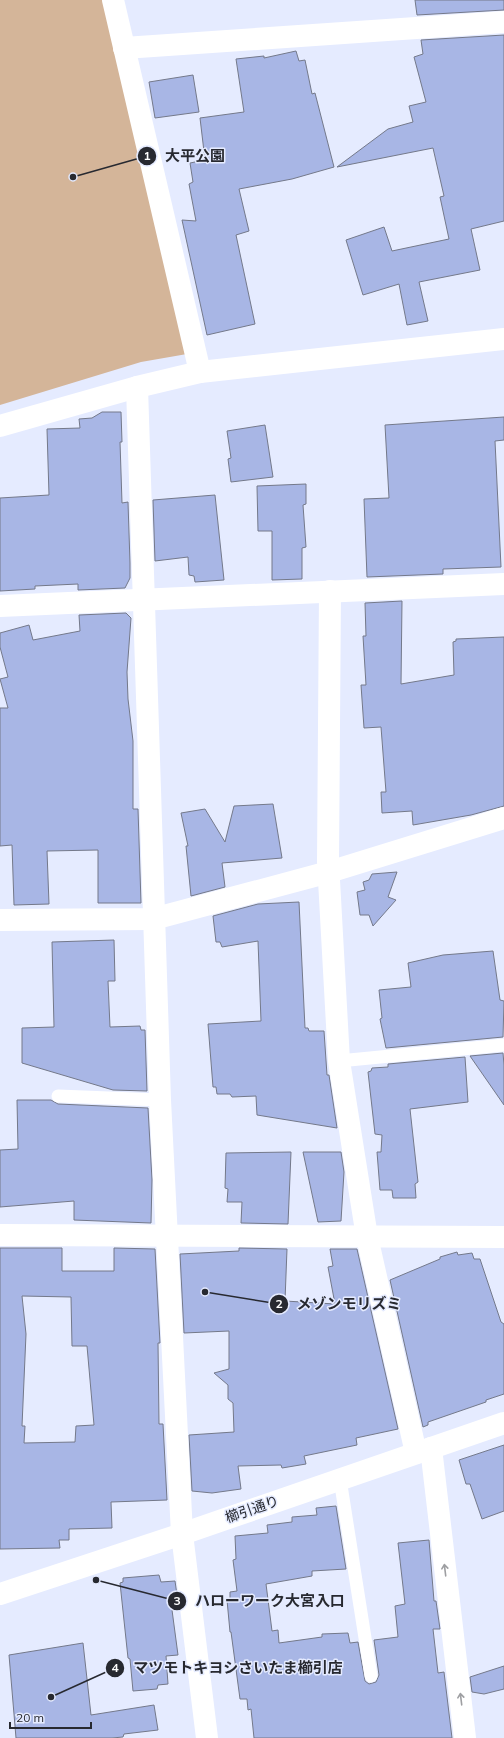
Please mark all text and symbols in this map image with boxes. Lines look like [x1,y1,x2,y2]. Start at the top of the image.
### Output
callout: 大平公園 [137,142,233,169]
text: 大平公園 [165,146,225,165]
text: 1 [143,148,151,163]
callout: メゾンモリズミ [269,1290,410,1317]
text: メゾンモリズミ [296,1294,402,1313]
text: 2 [275,1296,283,1311]
street label: 櫛引通り [223,1491,281,1527]
one-way arrow [441,1564,449,1577]
callout: ハローワーク大宮入口 [167,1587,353,1614]
text: ハローワーク大宮入口 [195,1591,345,1610]
text: 3 [173,1593,181,1608]
callout: マツモトキヨシさいたま櫛引店 [105,1655,351,1682]
text: マツモトキヨシさいたま櫛引店 [133,1658,343,1677]
text: 4 [111,1660,119,1675]
one-way arrow [457,1693,465,1706]
scale bar [10,1704,91,1730]
text: 20 m [16,1710,44,1725]

